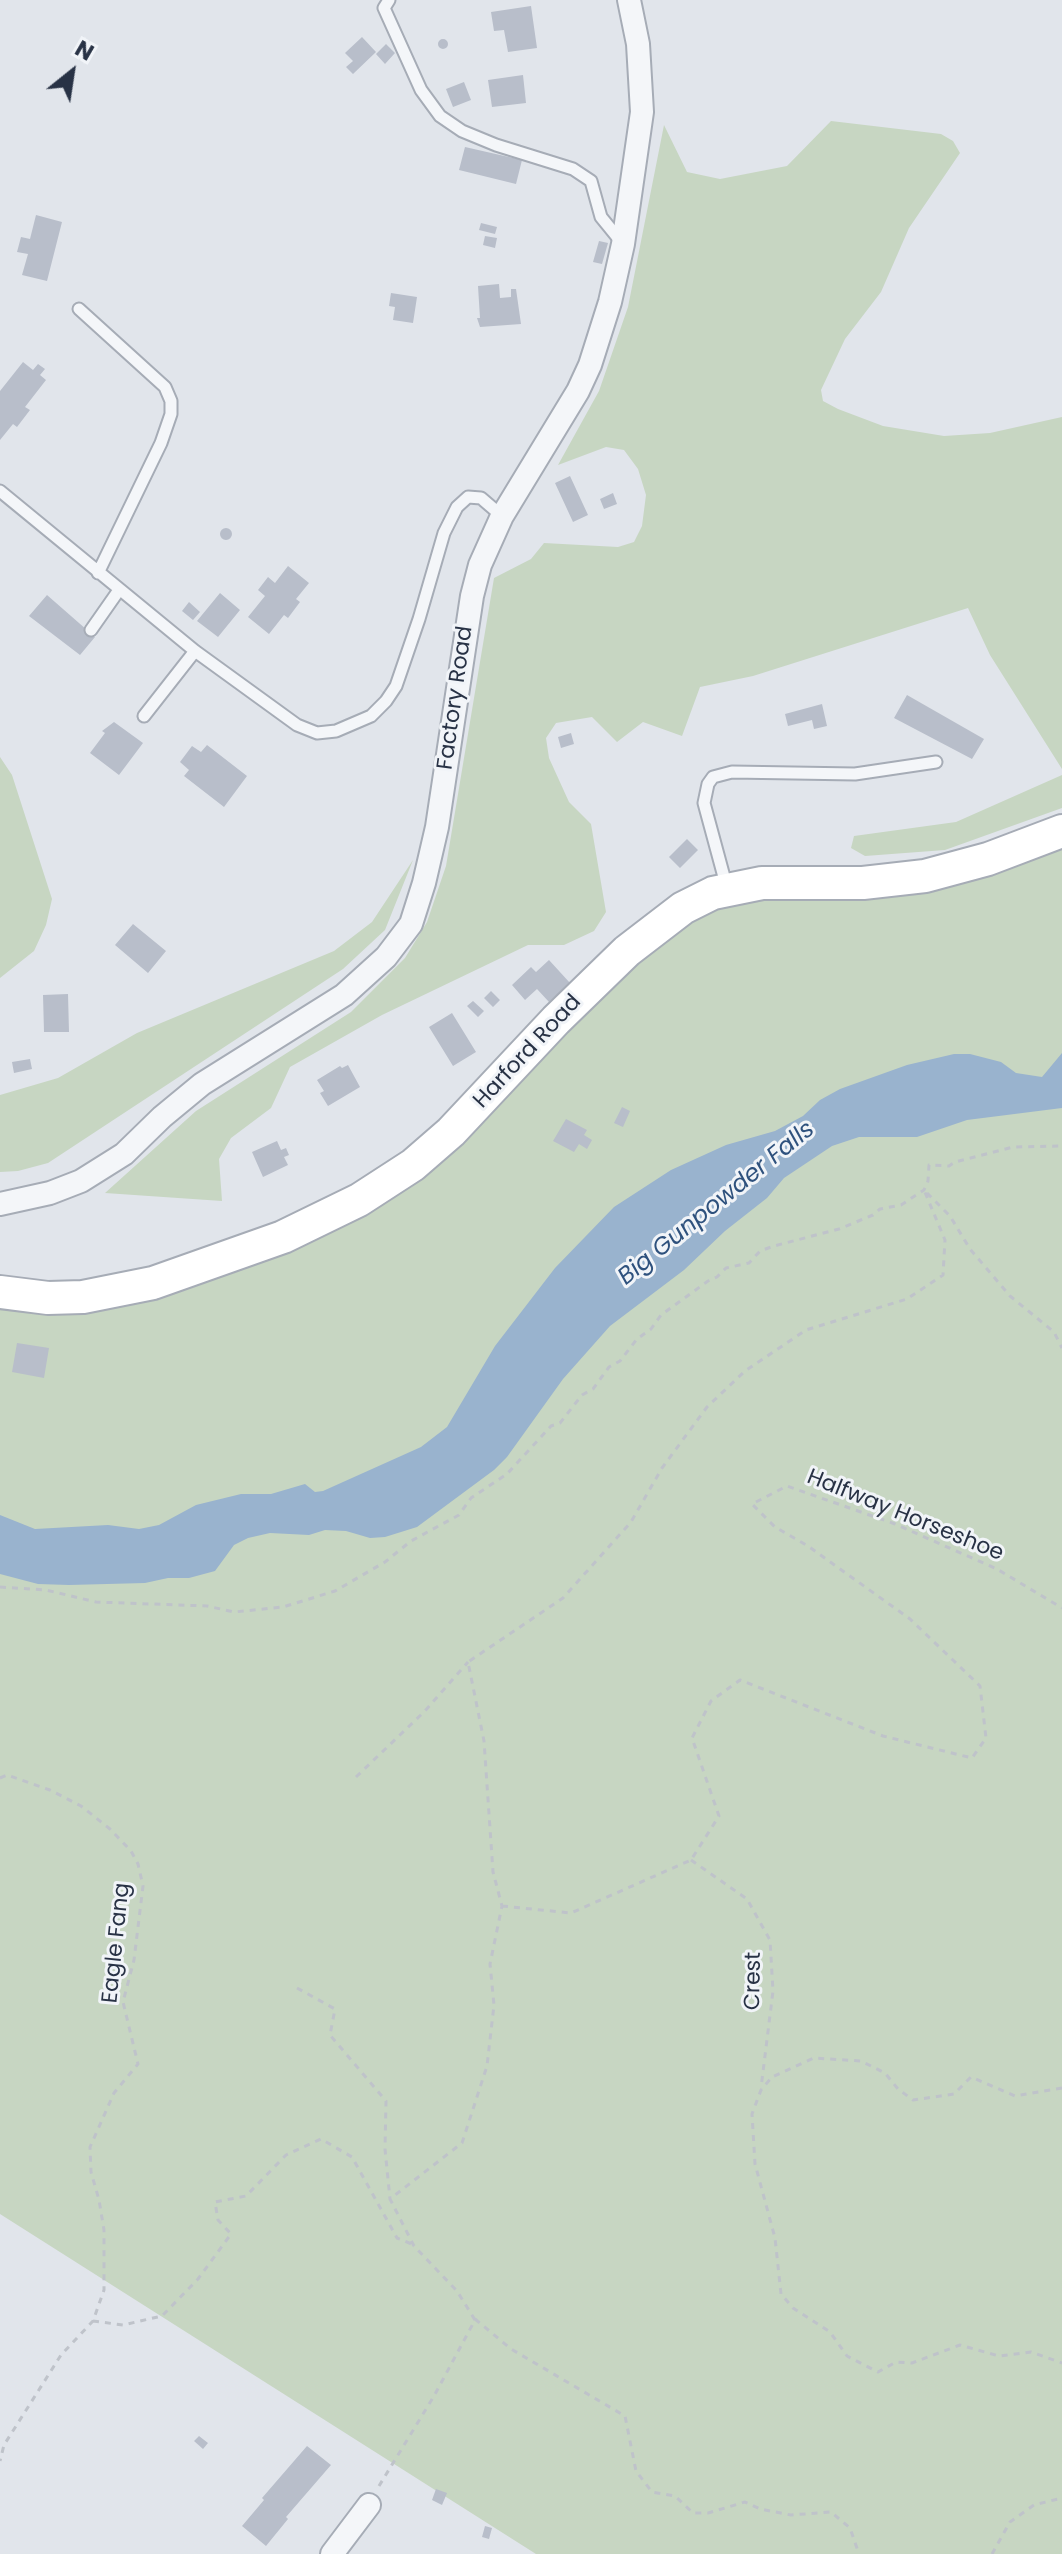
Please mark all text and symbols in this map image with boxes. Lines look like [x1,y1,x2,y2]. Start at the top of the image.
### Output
north arrow [32,32,112,112]
text: N [69,33,99,68]
street label: Factory Road [433,624,479,772]
street label: Harford Road [469,990,587,1114]
water label: Big Gunpowder Falls [613,1116,821,1292]
street label: Halfway Horseshoe [803,1464,1007,1568]
street label: Eagle Fang [98,1882,136,2004]
street label: Crest [740,1952,768,2010]

